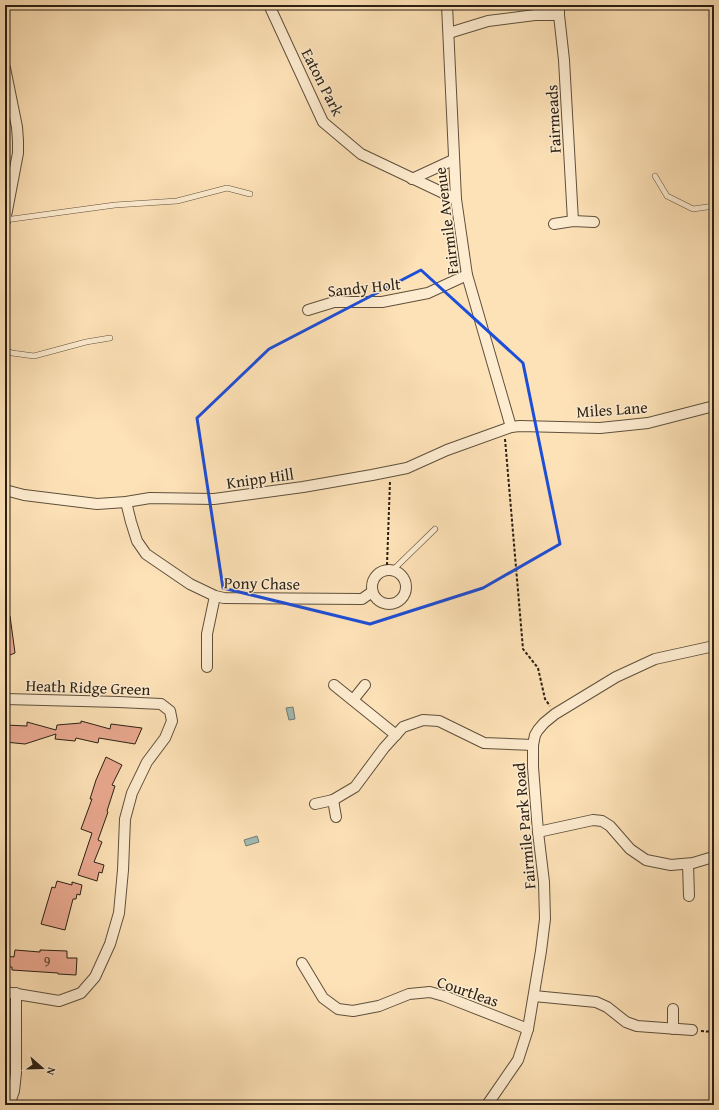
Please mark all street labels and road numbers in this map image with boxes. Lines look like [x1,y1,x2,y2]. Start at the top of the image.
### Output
street label: Eaton Park [296,44,351,121]
street label: Fairmeads [539,84,567,154]
street label: Fairmile Avenue [428,166,464,276]
street label: Sandy Holt [326,271,402,303]
street label: Miles Lane [576,395,648,423]
street label: Knipp Hill [225,461,296,495]
street label: Pony Chase [224,570,300,596]
street label: Heath Ridge Green [25,673,151,701]
street label: Fairmile Park Road [506,761,541,890]
street label: Courtleas [434,969,502,1013]

